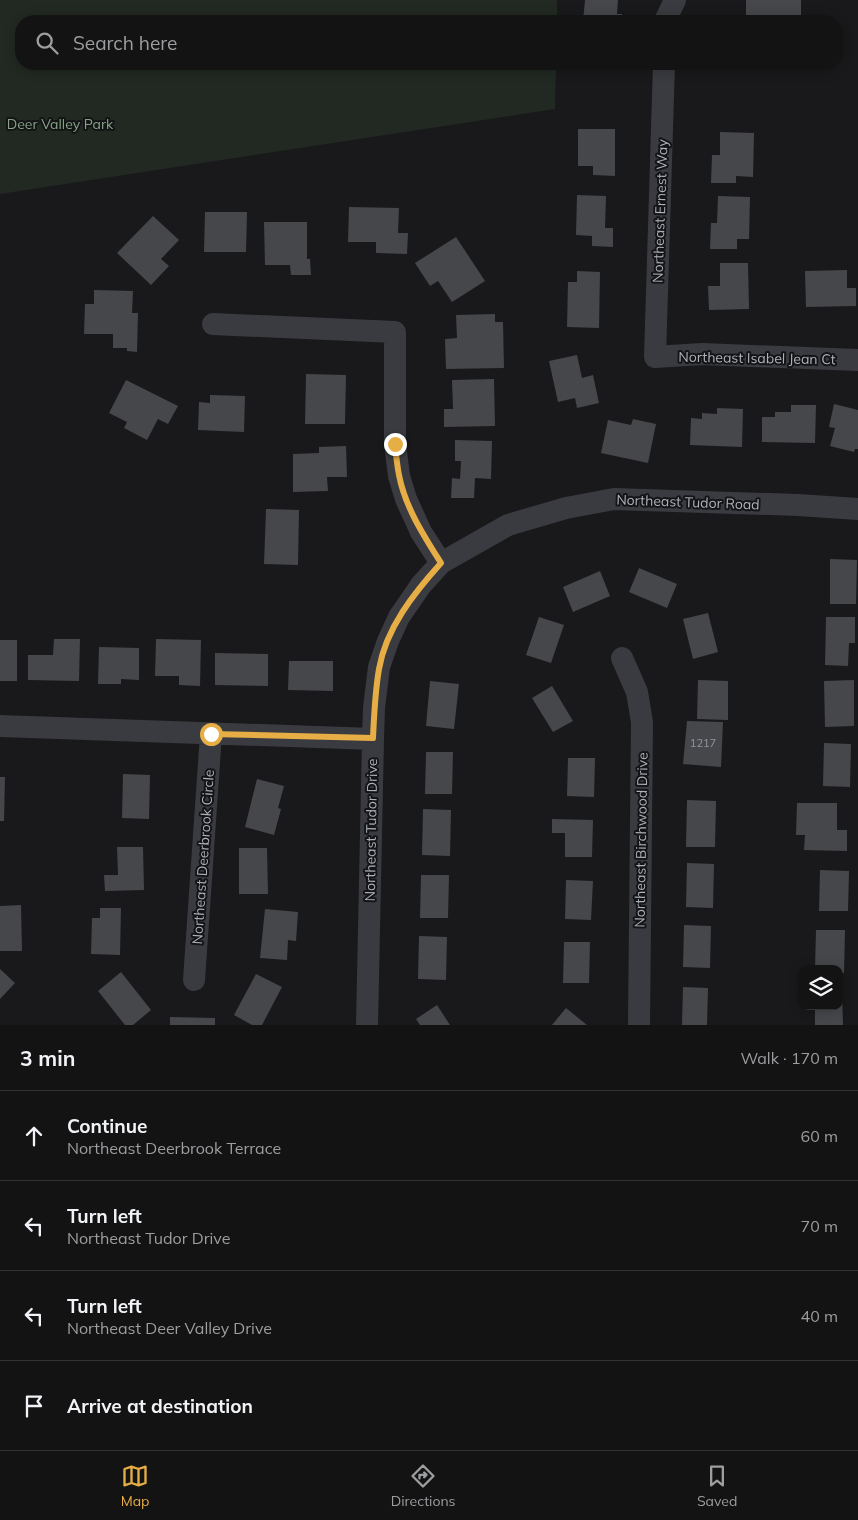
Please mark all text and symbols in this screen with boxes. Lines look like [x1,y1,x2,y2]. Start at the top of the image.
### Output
search box [15,15,843,70]
icon: search [33,29,61,57]
text: Search here [73,31,177,55]
park label: Deer Valley Park [7,115,114,133]
street label: Northeast Ernest Way [649,138,672,283]
street label: Northeast Isabel Jean Ct [678,348,836,368]
route end [384,433,407,456]
street label: Northeast Tudor Road [616,491,760,513]
route start [200,723,223,746]
house number: 1217 [690,736,716,750]
street label: Northeast Birchwood Drive [630,752,652,928]
street label: Northeast Tudor Drive [361,758,381,902]
street label: Northeast Deerbrook Circle [188,769,218,945]
map controls [798,965,843,1010]
button: layers [798,965,843,1010]
text: 3 min [20,1045,75,1071]
text: Walk · 170 m [740,1048,838,1068]
text: Continue [67,1114,147,1138]
icon: ahead [20,1122,48,1150]
text: 60 m [801,1126,838,1146]
text: Northeast Deerbrook Terrace [67,1138,281,1158]
text: Turn left [67,1204,142,1228]
icon: left [20,1212,48,1240]
text: 70 m [801,1216,838,1236]
text: Northeast Tudor Drive [67,1228,230,1248]
text: Turn left [67,1294,142,1318]
icon: left [20,1302,48,1330]
text: 40 m [801,1306,838,1326]
text: Northeast Deer Valley Drive [67,1318,272,1338]
icon: arrive [20,1392,48,1420]
text: Arrive at destination [67,1394,253,1418]
tab: Map [121,1462,149,1510]
tab: Directions [391,1462,456,1510]
tab: Saved [697,1462,737,1510]

